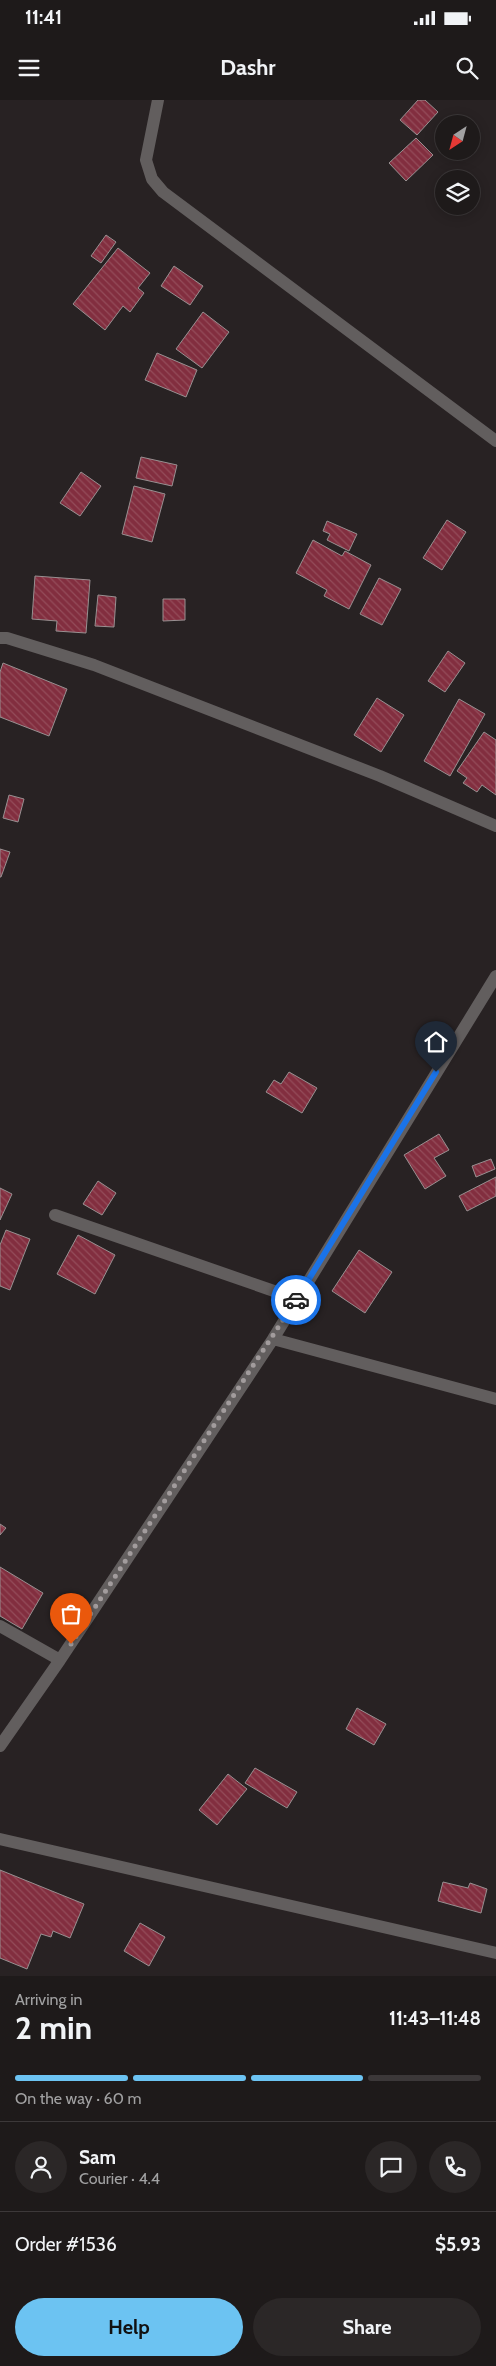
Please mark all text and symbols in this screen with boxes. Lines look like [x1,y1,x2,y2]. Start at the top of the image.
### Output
text: 11:41 [25,6,62,29]
icon: menu [15,54,43,82]
text: Dashr [220,54,276,81]
icon: search [453,54,481,82]
north arrow [435,115,480,160]
map controls [435,115,480,215]
button: layers [435,170,480,215]
pin [415,1021,457,1072]
icon: home [422,1028,450,1056]
courier [271,1275,321,1325]
icon: car [282,1286,310,1314]
pin [50,1593,92,1644]
icon: bag [57,1600,85,1628]
text: Arriving in [15,1990,82,2009]
text: 11:43–11:48 [389,2007,481,2030]
text: 2 min [15,2008,92,2047]
text: On the way · 60 m [15,2089,141,2108]
button: person [15,2141,67,2193]
button: chat [365,2141,417,2193]
button: phone [429,2141,481,2193]
text: Sam [79,2146,116,2169]
text: Courier · 4.4 [79,2169,160,2188]
text: Order #1536 [15,2233,117,2256]
text: $5.93 [435,2233,481,2256]
button: Help [15,2298,243,2356]
button: Share [253,2298,481,2356]

